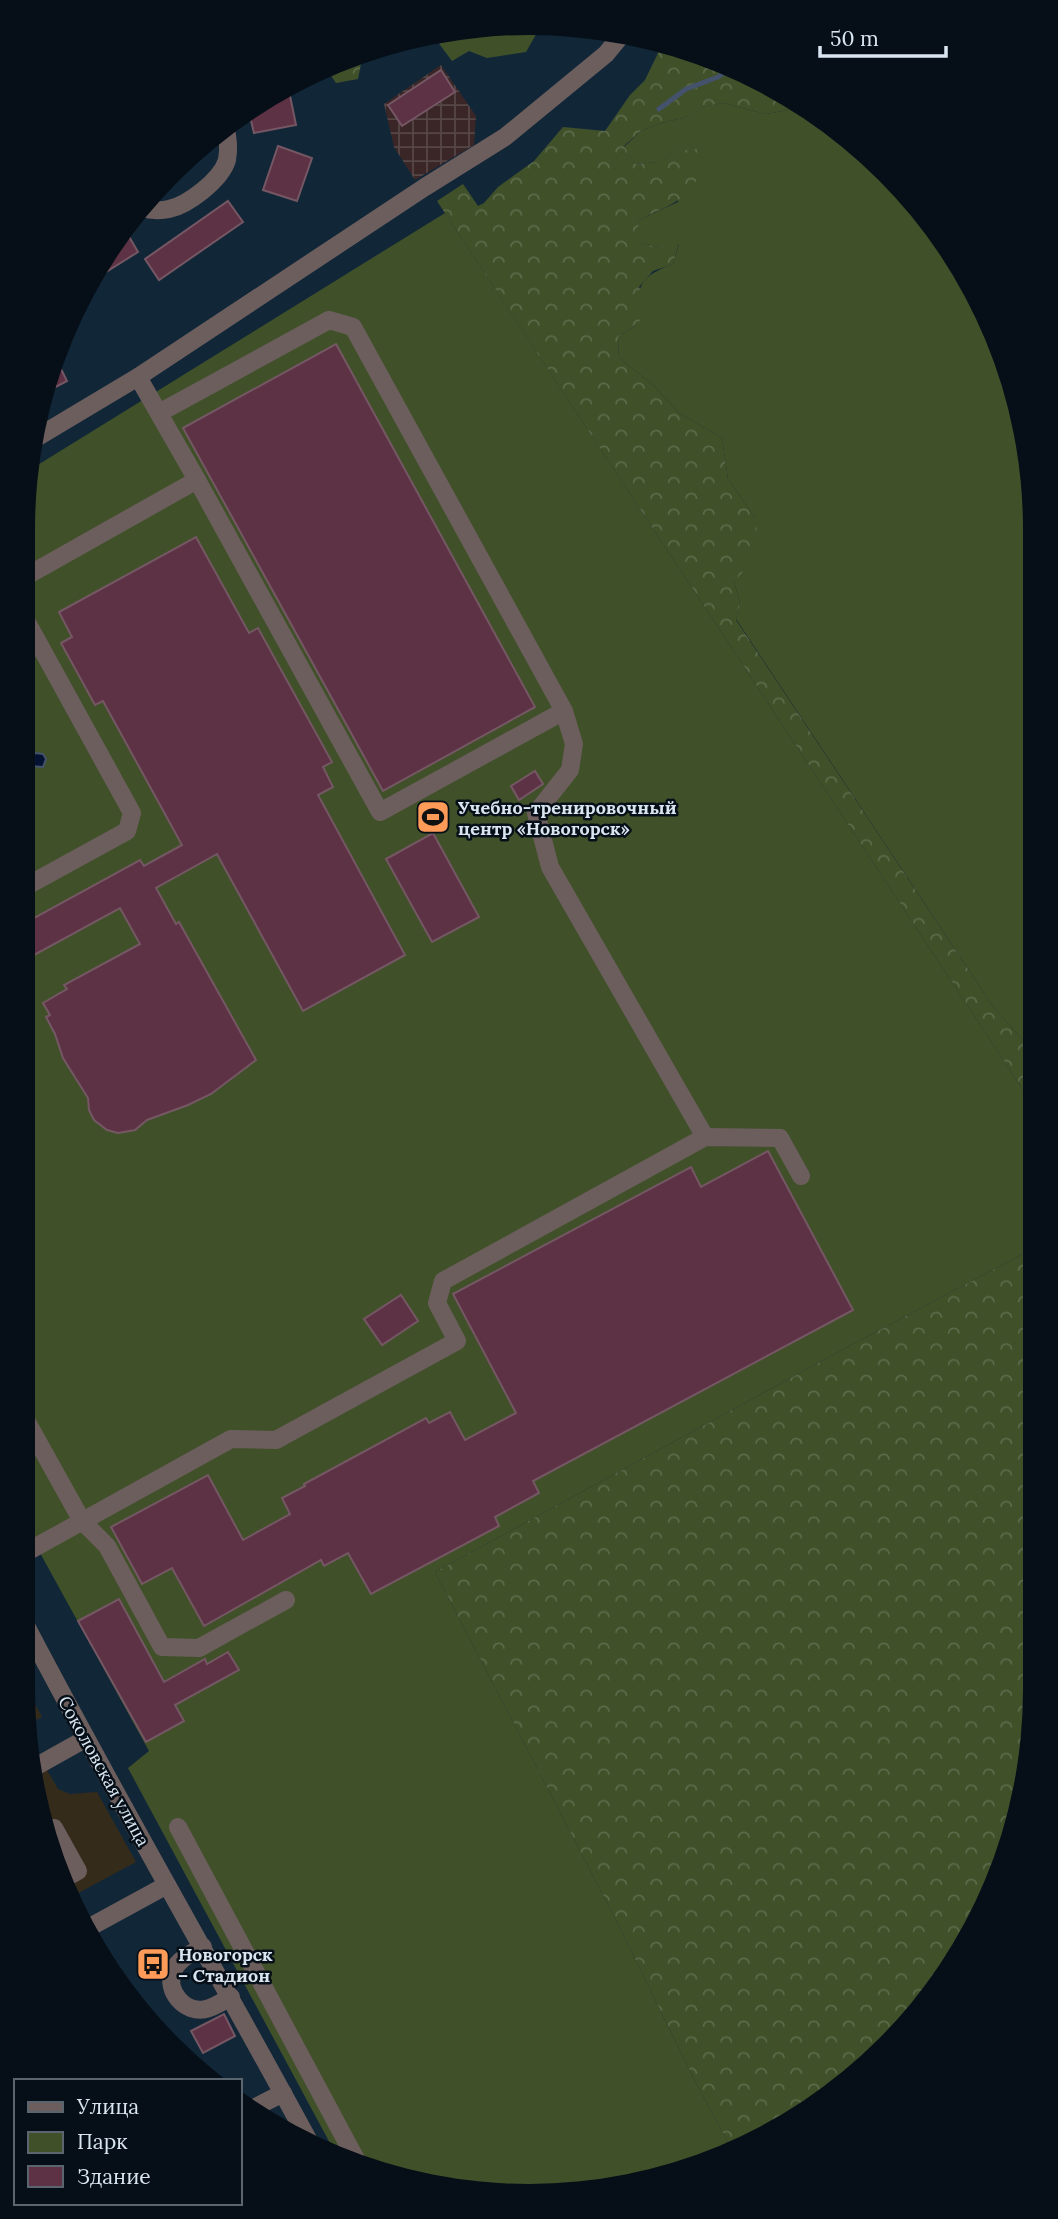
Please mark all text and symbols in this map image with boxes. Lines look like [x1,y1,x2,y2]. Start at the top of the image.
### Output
scale bar [820,14,946,58]
text: 50 m [830,25,879,52]
place label: Учебно-тренировочный центр «Новогорск» [458,796,677,840]
sports icon: Учебно-тренировочный центр «Новогорск» [414,798,452,836]
street label: Соколовская улица [53,1692,155,1850]
place label: Новогорск – Стадион [178,1943,273,1987]
bus stop icon: Новогорск – Стадион [134,1945,172,1983]
legend [14,2079,242,2205]
text: Улица [76,2093,139,2120]
text: Парк [77,2128,128,2155]
text: Здание [77,2163,151,2190]

